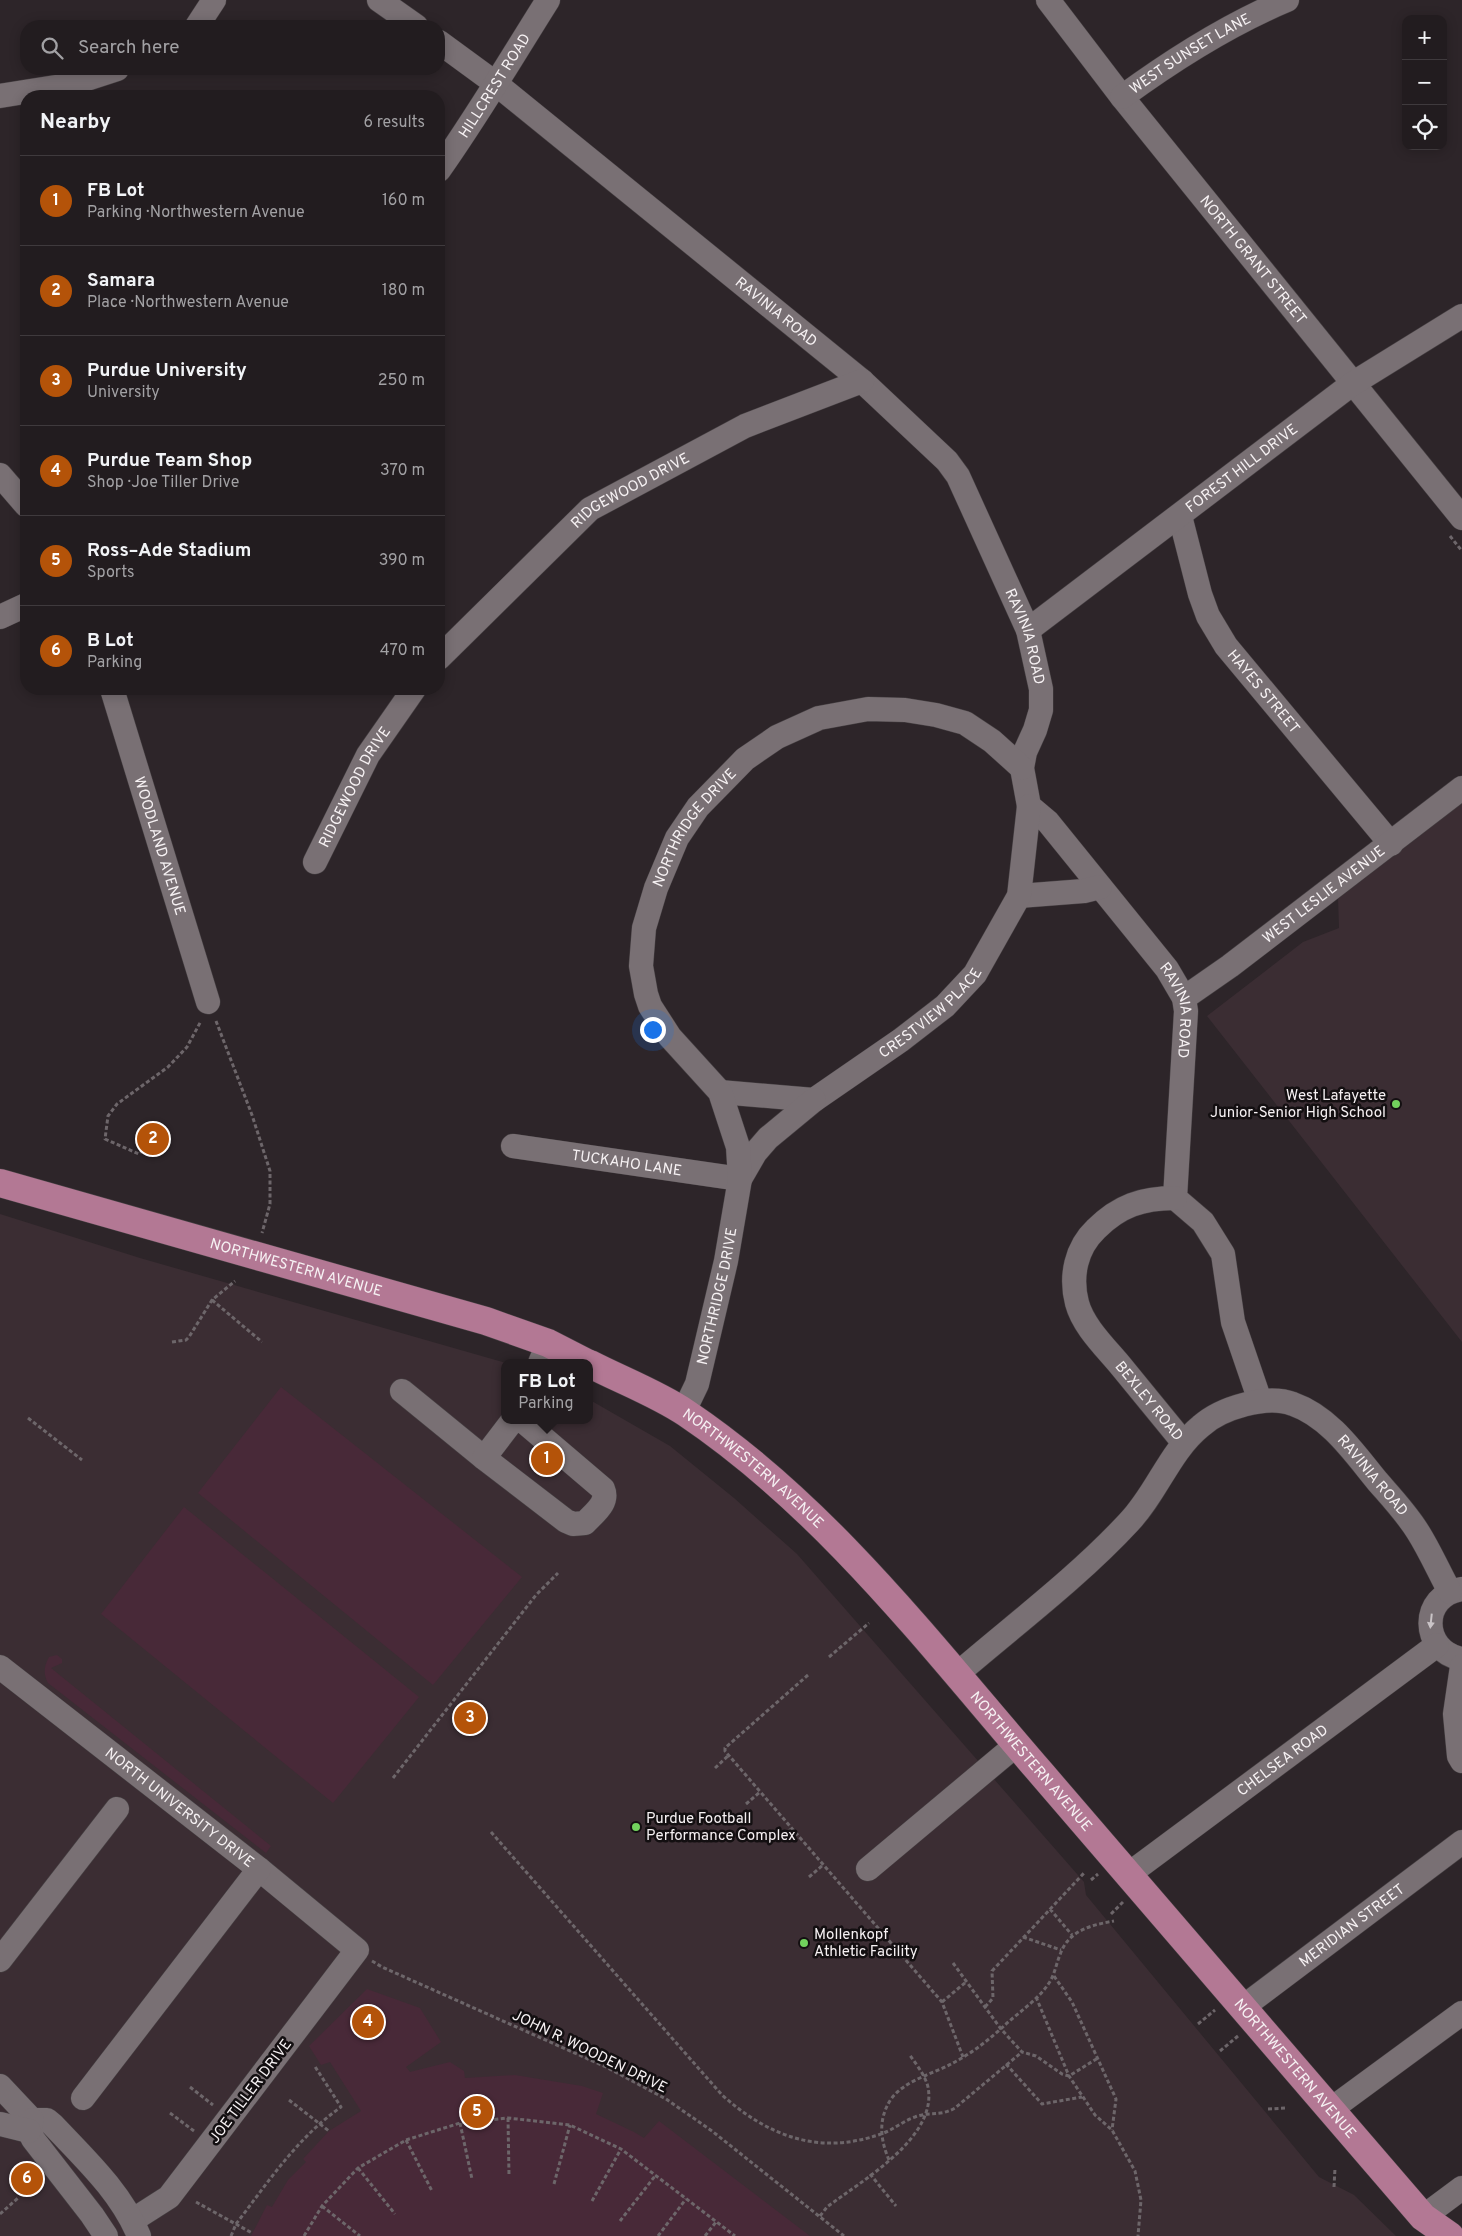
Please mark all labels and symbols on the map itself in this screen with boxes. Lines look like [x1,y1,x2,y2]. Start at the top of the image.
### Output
street label: WEST SUNSET LANE [1127,10,1255,99]
street label: HILLCREST ROAD [455,30,536,142]
street label: NORTH GRANT STREET [1195,192,1310,329]
street label: RAVINIA ROAD [731,274,821,352]
street label: FOREST HILL DRIVE [1182,420,1302,518]
street label: RIDGEWOOD DRIVE [568,449,693,533]
street label: RAVINIA ROAD [999,586,1048,687]
street label: HAYES STREET [1222,646,1303,738]
street label: RIDGEWOOD DRIVE [316,723,396,851]
street label: NORTHRIDGE DRIVE [649,765,741,890]
street label: WOODLAND AVENUE [128,775,189,918]
street label: WEST LESLIE AVENUE [1259,842,1390,948]
street label: RAVINIA ROAD [1155,959,1195,1059]
street label: CRESTVIEW PLACE [876,965,987,1063]
your location [640,1017,666,1043]
place label: West Lafayette Junior-Senior High School [1210,1087,1386,1123]
marker: West Lafayette Junior-Senior High School [1390,1098,1402,1110]
pin: 2 [137,1120,169,1158]
street label: TUCKAHO LANE [570,1147,683,1181]
street label: NORTHRIDGE DRIVE [694,1226,743,1367]
street label: NORTHWESTERN AVENUE [207,1235,384,1302]
street label: BEXLEY ROAD [1110,1358,1186,1446]
street label: NORTHWESTERN AVENUE [678,1405,827,1533]
street label: RAVINIA ROAD [1332,1431,1411,1521]
pin: 1 [531,1440,563,1478]
one-way arrow [1427,1613,1435,1629]
street label: NORTHWESTERN AVENUE [965,1688,1096,1836]
pin: 3 [454,1699,486,1737]
street label: CHELSEA ROAD [1234,1721,1332,1801]
street label: NORTH UNIVERSITY DRIVE [100,1744,257,1873]
place label: Purdue Football Performance Complex [646,1810,796,1846]
marker: Purdue Football Performance Complex [630,1821,642,1833]
street label: MERIDIAN STREET [1296,1880,1409,1972]
place label: Mollenkopf Athletic Facility [814,1926,918,1962]
marker: Mollenkopf Athletic Facility [798,1937,810,1949]
street label: NORTHWESTERN AVENUE [1229,1996,1359,2143]
pin: 4 [352,2003,384,2041]
street label: JOHN R. WOODEN DRIVE [509,2006,670,2098]
street label: JOE TILLER DRIVE [206,2036,297,2148]
pin: 5 [461,2093,493,2131]
pin: 6 [11,2160,43,2198]

